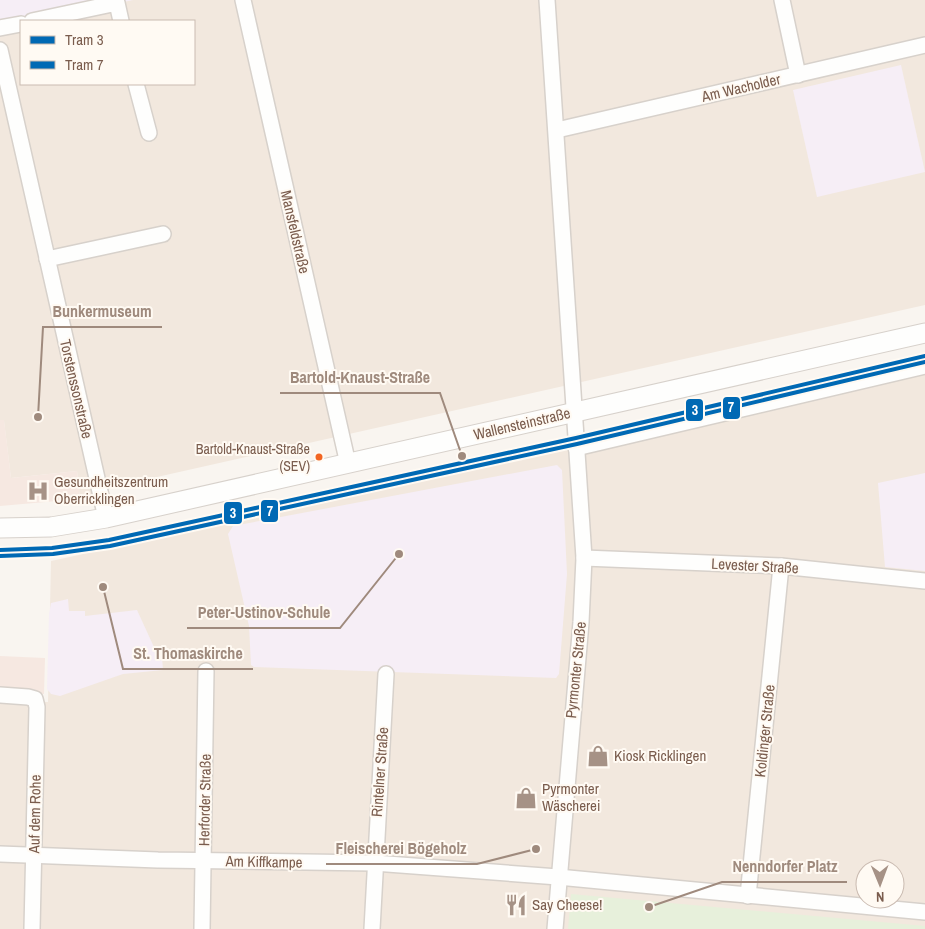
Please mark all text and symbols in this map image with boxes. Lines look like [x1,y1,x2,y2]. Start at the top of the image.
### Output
legend [20,20,195,85]
text: Tram 3 [65,29,104,50]
text: Tram 7 [65,54,104,75]
street label: Am Wacholder [698,68,782,107]
street label: Mansfeldstraße [276,188,315,276]
callout: Bunkermuseum [43,296,162,327]
text: Bunkermuseum [52,300,152,322]
street label: Torstenssonstraße [55,337,98,441]
callout: Bartold-Knaust-Straße [280,362,440,393]
text: Bartold-Knaust-Straße [290,366,430,388]
line badge: 7 [722,396,741,420]
line badge: 3 [685,398,704,422]
text: 7 [728,398,735,416]
text: 3 [692,401,698,419]
street label: Wallensteinstraße [471,402,572,445]
place label: Bartold-Knaust-Straße (SEV) [196,440,310,475]
marker: Bartold-Knaust-Straße (SEV) [314,452,324,462]
place label: Gesundheitszentrum Oberricklingen [54,471,168,509]
hospital icon: Gesundheitszentrum Oberricklingen [25,478,51,504]
line badge: 7 [260,499,279,523]
line badge: 3 [223,501,243,525]
text: 7 [267,502,274,520]
text: 3 [230,504,236,522]
street label: Levester Straße [711,553,799,578]
callout: Peter-Ustinov-Schule [187,597,340,628]
text: Peter-Ustinov-Schule [198,601,330,623]
street label: Pyrmonter Straße [560,620,591,719]
callout: St. Thomaskirche [123,638,253,669]
text: St. Thomaskirche [133,642,243,664]
street label: Koldinger Straße [749,683,780,778]
street label: Rintelner Straße [366,726,393,818]
shop icon: Kiosk Ricklingen [585,743,611,769]
place label: Kiosk Ricklingen [614,745,706,766]
street label: Herforder Straße [193,754,216,846]
street label: Auf dem Rohe [23,774,46,854]
place label: Pyrmonter Wäscherei [542,778,600,816]
shop icon: Pyrmonter Wäscherei [513,785,539,811]
callout: Fleischerei Bögeholz [326,833,477,864]
text: Fleischerei Bögeholz [335,837,467,859]
street label: Am Kiffkampe [224,850,303,873]
callout: Nenndorfer Platz [722,851,847,882]
text: Nenndorfer Platz [733,855,838,877]
north arrow [855,859,905,909]
text: N [876,888,885,906]
restaurant icon: Say Cheese! [503,892,529,918]
place label: Say Cheese! [532,894,602,915]

